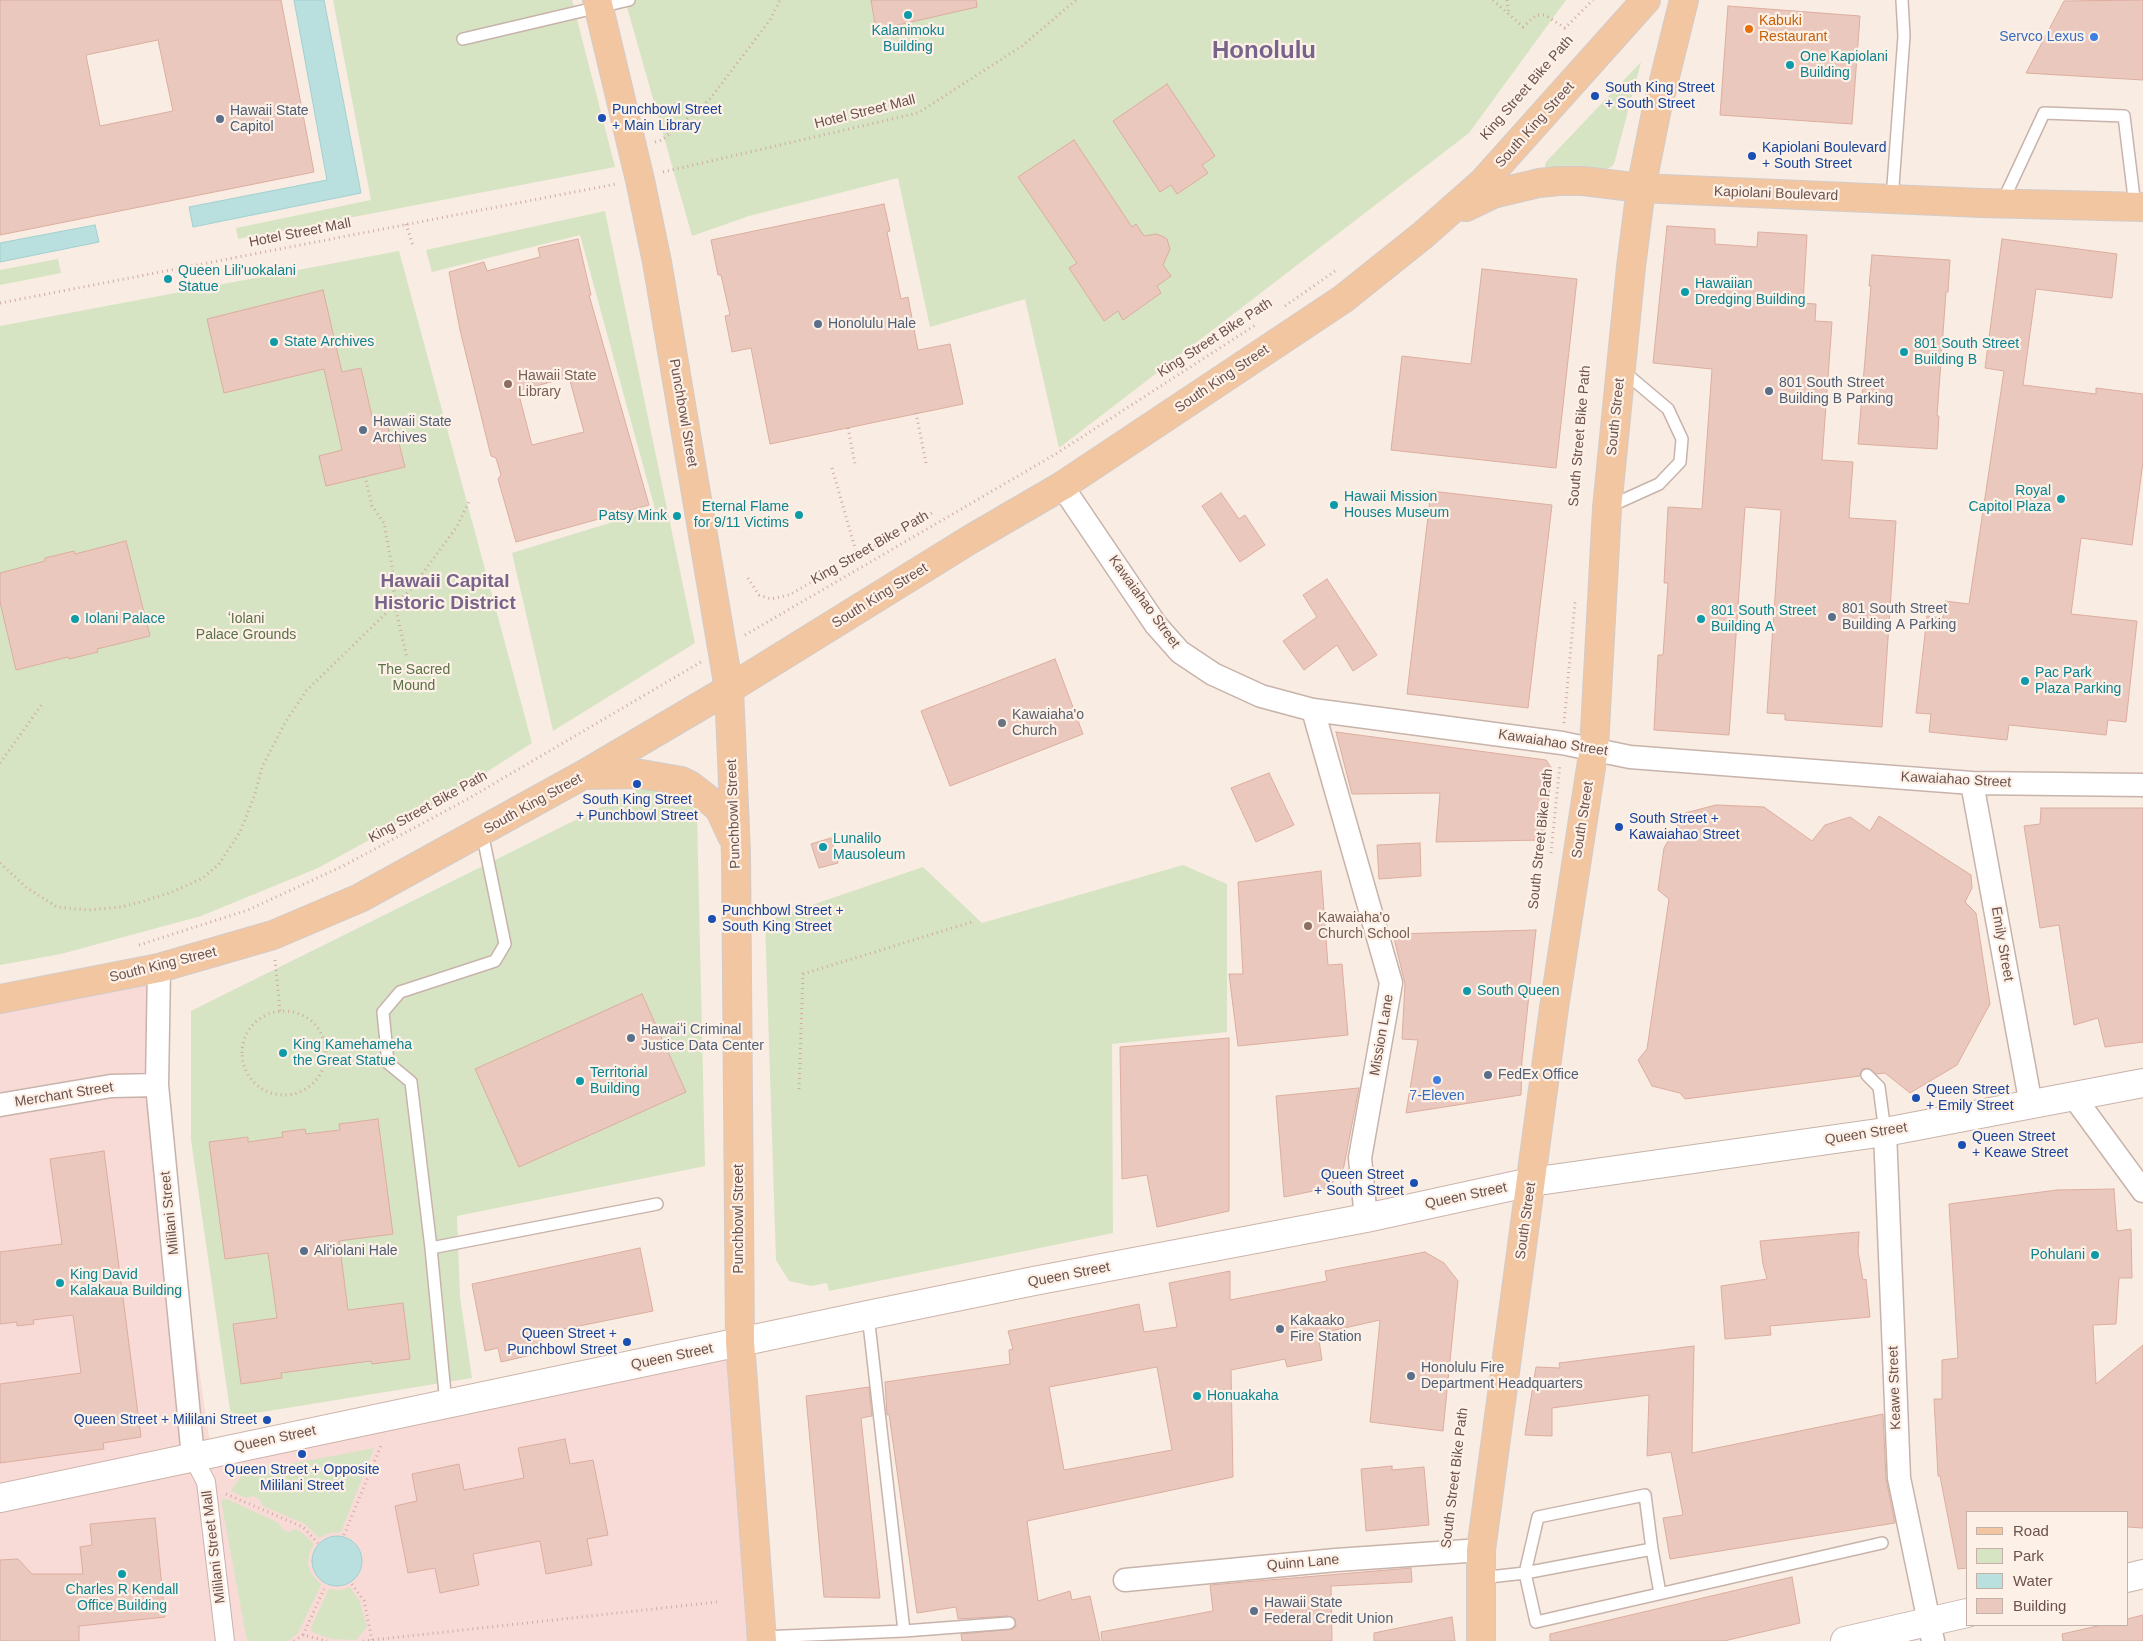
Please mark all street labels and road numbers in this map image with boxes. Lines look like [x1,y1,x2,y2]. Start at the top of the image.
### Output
street label: King Street Bike Path [1477,32,1577,144]
street label: South King Street [1492,79,1578,171]
street label: Hotel Street Mall [813,91,917,133]
street label: Kapiolani Boulevard [1713,183,1839,205]
street label: Hotel Street Mall [248,215,352,251]
street label: King Street Bike Path [1155,295,1275,381]
street label: South King Street [1172,341,1272,417]
street label: Punchbowl Street [665,358,701,468]
street label: South Street Bike Path [1565,365,1595,507]
street label: South Street [1604,377,1628,457]
street label: King Street Bike Path [808,507,932,589]
street label: Kawaiahao Street [1105,552,1183,652]
street label: South King Street [829,560,931,632]
street label: Kawaiahao Street [1497,726,1609,760]
street label: Punchbowl Street [724,759,744,869]
street label: King Street Bike Path [366,767,490,847]
street label: South Street Bike Path [1525,768,1557,910]
street label: Kawaiahao Street [1900,769,2012,791]
street label: South King Street [481,770,585,838]
street label: South Street [1569,780,1597,860]
street label: Emily Street [1987,905,2017,983]
street label: South King Street [108,944,218,986]
street label: Mission Lane [1367,993,1397,1077]
street label: Merchant Street [13,1079,115,1111]
street label: Queen Street [1824,1119,1908,1149]
street label: Punchbowl Street [731,1164,747,1274]
street label: Mililani Street [157,1170,183,1256]
street label: Queen Street [1424,1179,1508,1213]
street label: South Street [1512,1181,1540,1261]
street label: Queen Street [1027,1259,1111,1291]
street label: Queen Street [630,1340,714,1374]
street label: Keawe Street [1885,1346,1905,1430]
street label: South Street Bike Path [1438,1407,1472,1549]
street label: Queen Street [233,1422,317,1456]
street label: Mililani Street Mall [199,1490,229,1604]
street label: Quinn Lane [1266,1551,1340,1575]

